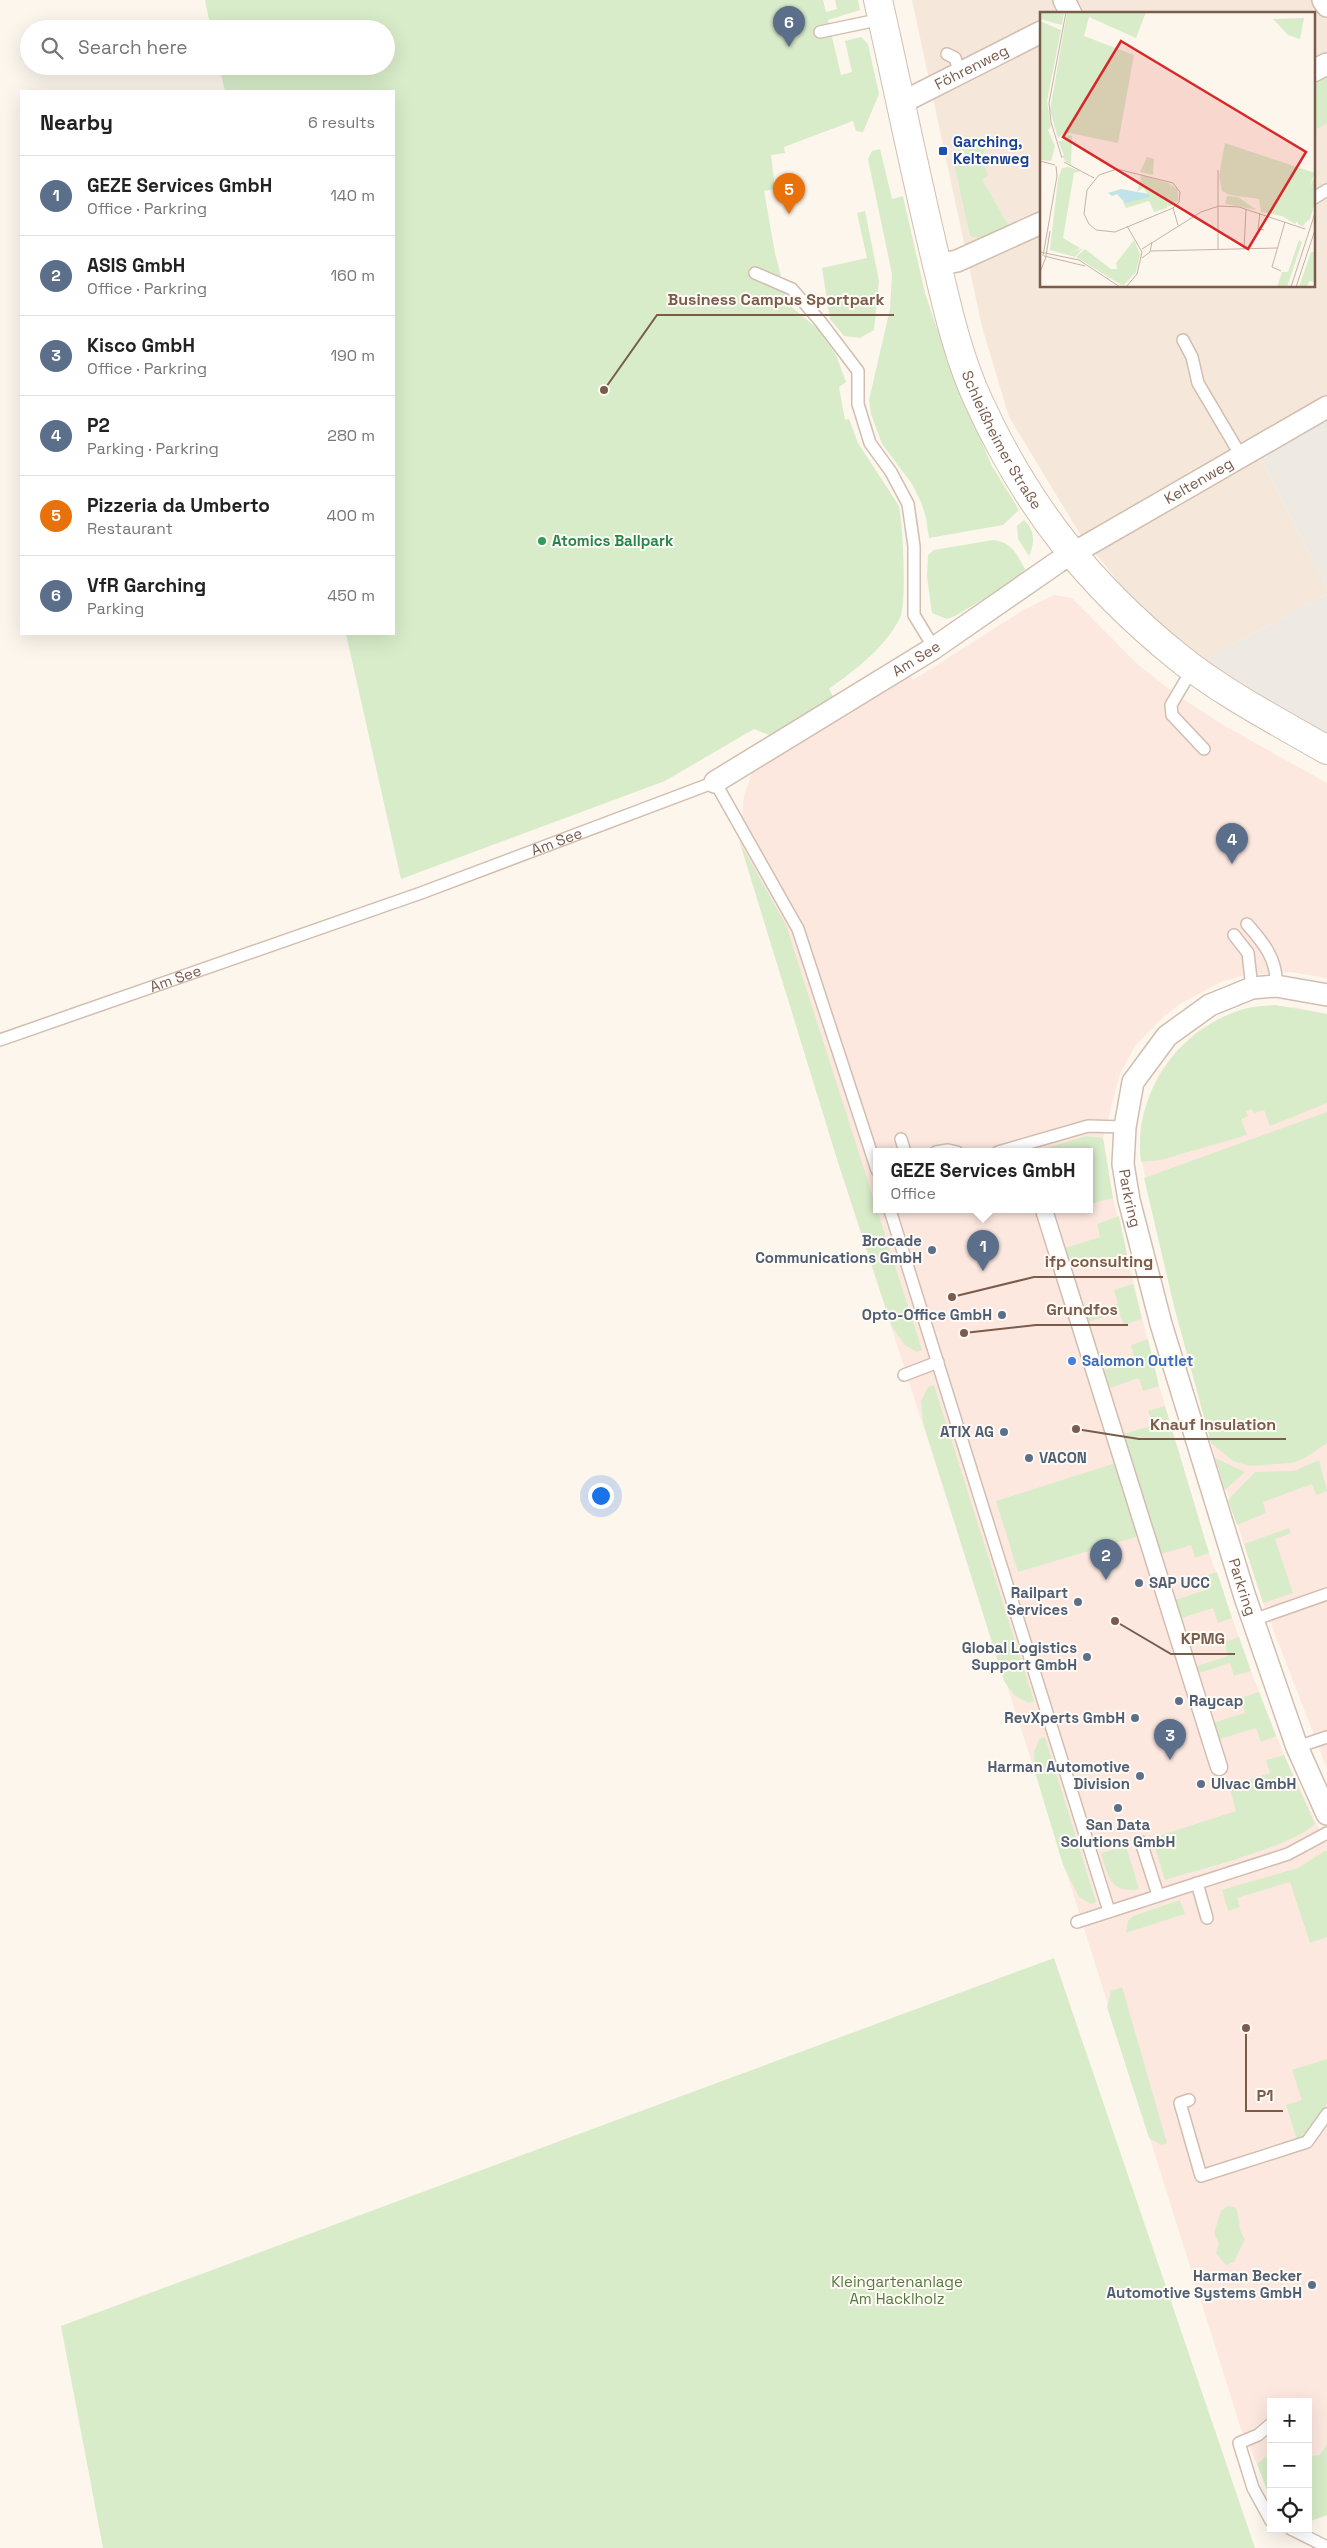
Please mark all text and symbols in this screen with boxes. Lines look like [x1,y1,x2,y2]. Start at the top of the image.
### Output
pin: 6 [773,6,805,47]
inset map [1040,12,1314,288]
search box [20,20,395,75]
icon: search [38,34,66,62]
text: Search here [78,35,188,60]
street label: Föhrenweg [931,40,1011,93]
text: Nearby [40,109,113,136]
text: 6 results [308,112,375,133]
place label: Garching, Keltenweg [953,132,1029,168]
marker: Garching, Keltenweg [937,145,949,157]
text: GEZE Services GmbH [87,173,272,198]
pin: 5 [773,173,805,214]
text: 1 [52,185,60,206]
text: 140 m [330,185,375,206]
text: Office · Parkring [87,198,207,219]
text: ASIS GmbH [87,253,185,278]
text: 2 [51,265,61,286]
text: 160 m [330,265,375,286]
text: Office · Parkring [87,278,207,299]
callout: Business Campus Sportpark [657,284,894,315]
text: Business Campus Sportpark [668,289,884,310]
text: Kisco GmbH [87,333,195,358]
text: 3 [51,345,61,366]
text: 190 m [330,345,375,366]
text: Office · Parkring [87,358,207,379]
street label: Schleißheimer Straße [958,368,1047,513]
text: P2 [87,413,110,438]
text: 4 [51,425,61,446]
text: 280 m [327,425,375,446]
text: Parking · Parkring [87,438,219,459]
street label: Keltenweg [1161,453,1236,508]
text: Pizzeria da Umberto [87,493,270,518]
text: 5 [51,505,61,526]
text: 400 m [327,505,375,526]
text: Restaurant [87,518,173,539]
place label: Atomics Ballpark [552,531,674,550]
marker: Atomics Ballpark [536,535,548,547]
text: VfR Garching [87,573,206,598]
text: 6 [51,585,61,606]
text: 450 m [327,585,375,606]
text: Parking [87,598,144,619]
street label: Am See [888,636,944,680]
street label: Am See [528,823,585,860]
pin: 4 [1216,823,1248,864]
street label: Am See [147,960,204,996]
popup [873,1148,1093,1213]
text: GEZE Services GmbH [890,1158,1076,1183]
street label: Parkring [1115,1167,1146,1229]
text: Office [890,1183,936,1204]
pin: 1 [967,1230,999,1271]
place label: Brocade Communications GmbH [755,1231,922,1267]
marker: Brocade Communications GmbH [926,1244,938,1256]
callout: ifp consulting [1034,1246,1163,1277]
text: ifp consulting [1045,1251,1153,1272]
callout: Grundfos [1036,1294,1128,1325]
text: Grundfos [1046,1299,1118,1320]
place label: Opto-Office GmbH [862,1305,992,1324]
marker: Opto-Office GmbH [996,1309,1008,1321]
place label: Salomon Outlet [1082,1351,1194,1370]
marker: Salomon Outlet [1066,1355,1078,1367]
callout: Knauf Insulation [1139,1408,1286,1439]
text: Knauf Insulation [1150,1414,1276,1435]
place label: ATIX AG [940,1422,994,1441]
marker: ATIX AG [998,1426,1010,1438]
place label: VACON [1039,1448,1087,1467]
marker: VACON [1023,1452,1035,1464]
your location [588,1483,614,1509]
pin: 2 [1090,1539,1122,1580]
street label: Parkring [1225,1556,1261,1618]
place label: SAP UCC [1149,1573,1210,1592]
marker: SAP UCC [1133,1577,1145,1589]
place label: Railpart Services [1007,1583,1068,1619]
marker: Railpart Services [1072,1596,1084,1608]
callout: KPMG [1171,1623,1235,1654]
text: KPMG [1181,1628,1225,1649]
place label: Global Logistics Support GmbH [962,1638,1077,1674]
marker: Global Logistics Support GmbH [1081,1651,1093,1663]
place label: Raycap [1189,1691,1243,1710]
marker: Raycap [1173,1695,1185,1707]
place label: RevXperts GmbH [1004,1708,1125,1727]
marker: RevXperts GmbH [1129,1712,1141,1724]
pin: 3 [1154,1719,1186,1760]
place label: Harman Automotive Division [987,1757,1130,1793]
marker: Harman Automotive Division [1134,1770,1146,1782]
place label: Ulvac GmbH [1211,1774,1296,1793]
marker: Ulvac GmbH [1195,1778,1207,1790]
marker: San Data Solutions GmbH [1112,1802,1124,1814]
place label: San Data Solutions GmbH [1061,1815,1175,1851]
callout: P1 [1246,2080,1283,2111]
text: P1 [1257,2085,1273,2106]
place label: Harman Becker Automotive Systems GmbH [1107,2266,1302,2302]
park label: Kleingartenanlage Am Hacklholz [831,2272,963,2308]
marker: Harman Becker Automotive Systems GmbH [1306,2279,1318,2291]
map controls [1267,2398,1312,2533]
button: + [1267,2398,1312,2443]
button: − [1267,2443,1312,2488]
button: locate [1267,2488,1312,2533]

